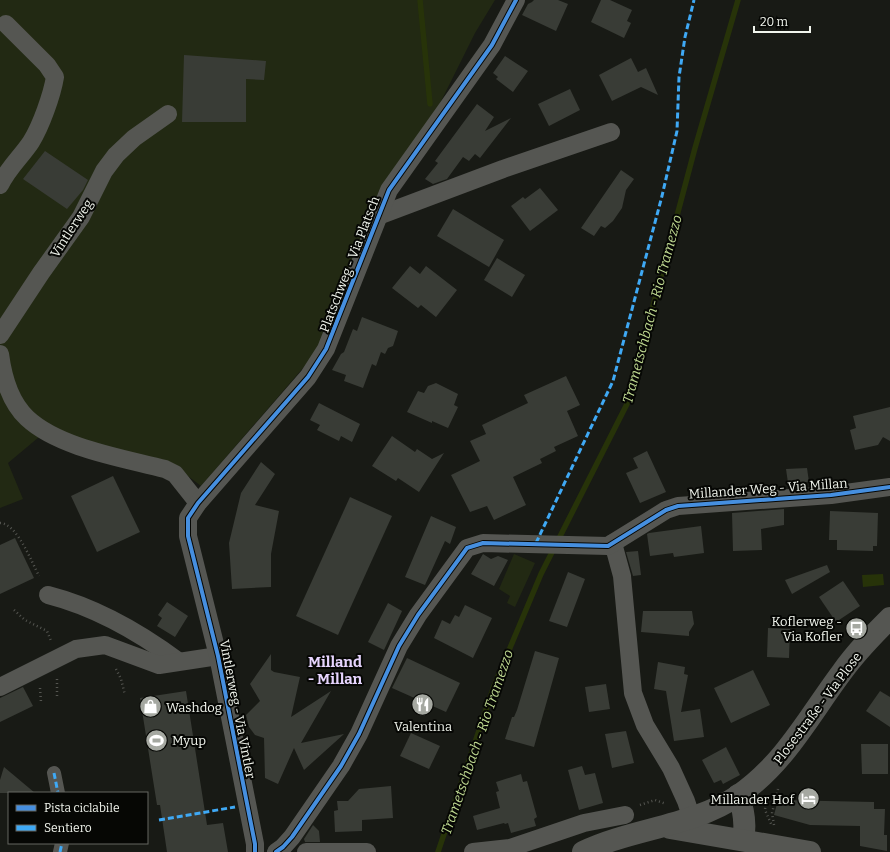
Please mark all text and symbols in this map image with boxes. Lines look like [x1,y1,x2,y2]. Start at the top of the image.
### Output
scale bar [754,8,810,34]
text: 20 m [760,15,789,29]
street label: Platschweg - Via Platsch [317,194,382,334]
street label: Vintlerweg [47,196,96,260]
water label: Trametschbach - Rio Tramezzo [619,213,686,405]
street label: Millander Weg - Via Millan [688,475,849,502]
place label: Koflerweg - Via Kofler [771,614,842,644]
bus stop icon: Koflerweg - Via Kofler [844,615,870,641]
street label: Vintlerweg - Via Vintler [217,638,258,780]
water label: Trametschbach - Rio Tramezzo [438,647,517,837]
street label: Plosestraße - Via Plose [770,649,864,767]
district label: Milland - Millan [308,653,363,688]
restaurant icon: Valentina [410,691,436,717]
shop icon: Washdog [137,694,163,720]
place label: Washdog [166,700,222,715]
place label: Valentina [394,719,452,734]
sports icon: Myup [143,727,169,753]
place label: Myup [172,733,206,748]
hotel icon: Millander Hof [796,786,822,812]
legend [8,792,148,844]
place label: Millander Hof [711,792,795,807]
text: Pista ciclabile [44,801,119,815]
text: Sentiero [44,821,92,835]

